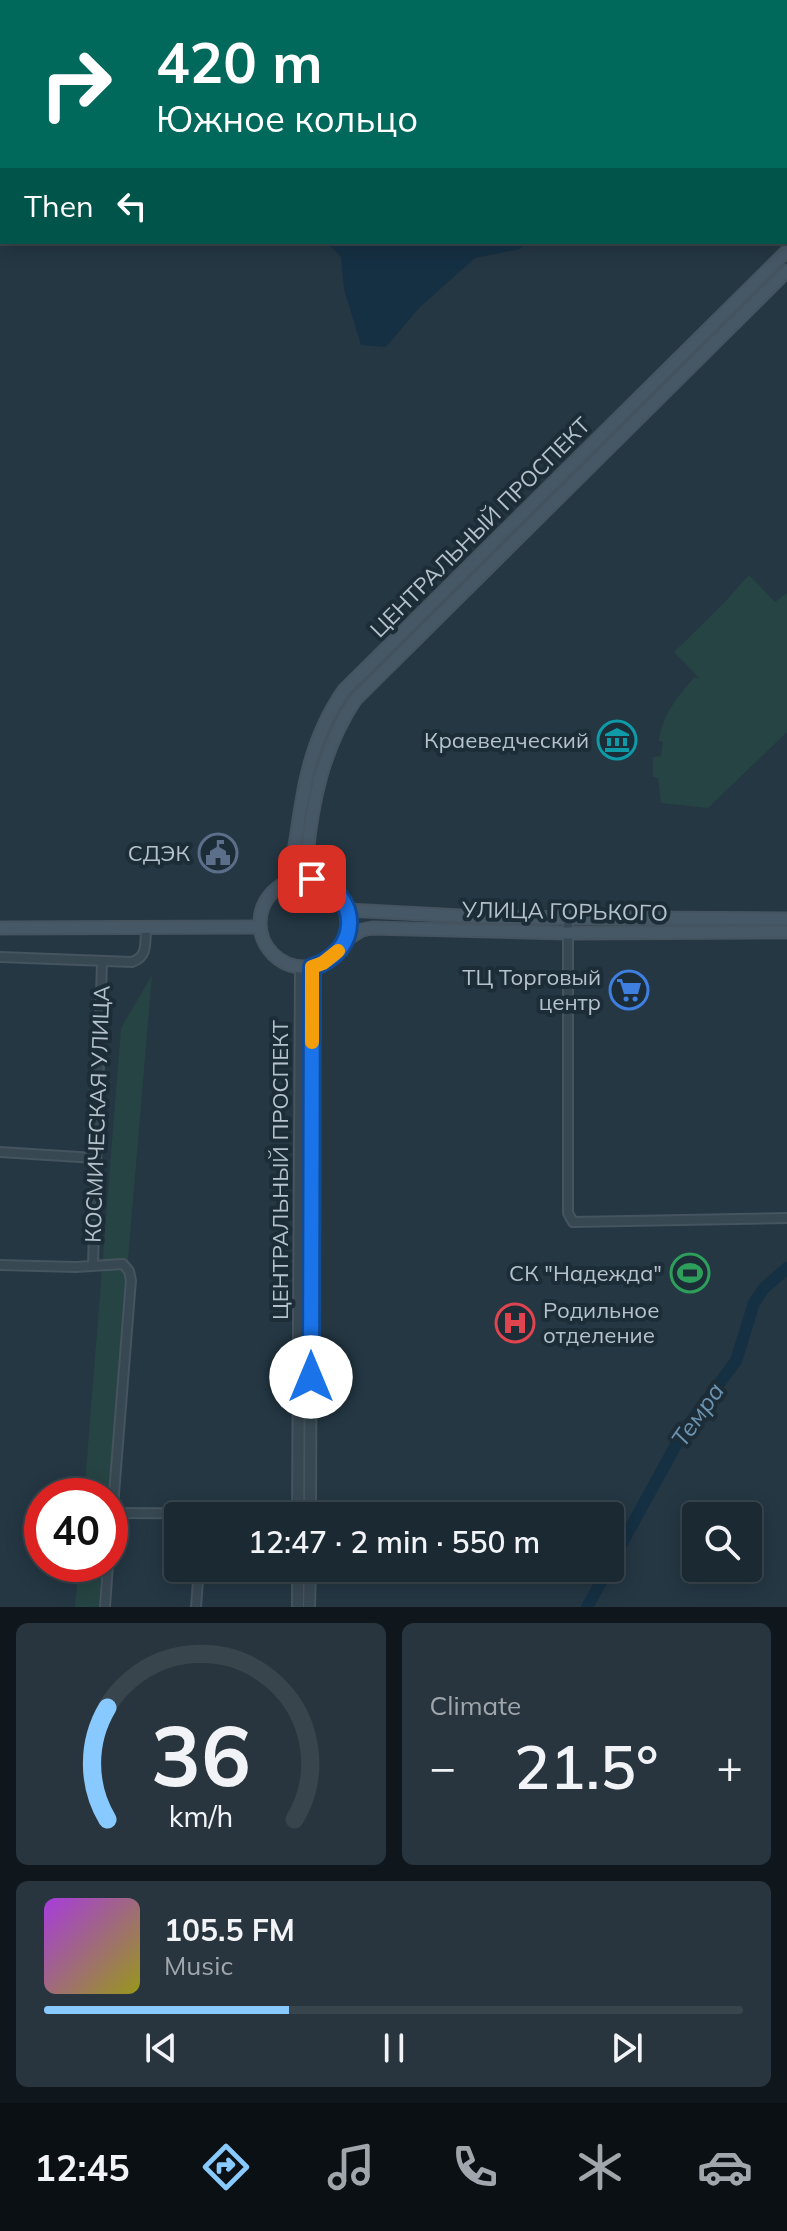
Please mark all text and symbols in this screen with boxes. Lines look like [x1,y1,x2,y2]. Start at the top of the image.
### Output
text: 420 m [156,27,323,97]
icon: right [24,32,128,136]
text: Южное кольцо [156,96,418,141]
icon: left [110,184,154,228]
text: Then [24,187,94,225]
street label: ЦЕНТРАЛЬНЫЙ ПРОСПЕКТ [364,411,596,643]
museum icon: Краеведческий [596,719,638,761]
place label: Краеведческий [424,726,589,754]
public building icon: СДЭК [197,832,239,874]
place label: СДЭК [128,839,191,867]
pin [278,845,346,913]
icon: arrive [290,857,334,901]
street label: УЛИЦА ГОРЬКОГО [461,895,668,927]
place label: ТЦ Торговый центр [462,963,601,1016]
supermarket icon: ТЦ Торговый центр [608,969,650,1011]
street label: КОСМИЧЕСКАЯ УЛИЦА [79,985,115,1243]
street label: ЦЕНТРАЛЬНЫЙ ПРОСПЕКТ [266,1020,294,1320]
sports icon: СК "Надежда" [669,1252,711,1294]
place label: СК "Надежда" [509,1259,662,1287]
place label: Родильное отделение [543,1296,659,1349]
hospital icon: Родильное отделение [494,1302,536,1344]
position arrow [269,1335,353,1419]
water label: Темра [664,1377,730,1452]
speed limit sign: 40 [24,1478,128,1582]
map controls [682,1502,762,1582]
button: search [682,1502,762,1582]
text: 12:47 · 2 min · 550 m [248,1523,540,1561]
text: Climate [430,1689,521,1722]
text: 36 [151,1702,251,1807]
text: 21.5° [514,1729,659,1804]
text: − [430,1739,456,1794]
text: + [717,1739,743,1794]
text: km/h [168,1798,233,1834]
text: 105.5 FM [164,1911,295,1949]
text: Music [164,1949,233,1982]
icon: previous [139,2026,183,2070]
icon: pause [372,2026,416,2070]
icon: next [605,2026,649,2070]
icon: directions [198,2139,254,2195]
icon: music [323,2139,379,2195]
icon: phone [447,2139,503,2195]
icon: climate [572,2139,628,2195]
icon: car [697,2139,753,2195]
text: 12:45 [34,2145,130,2190]

